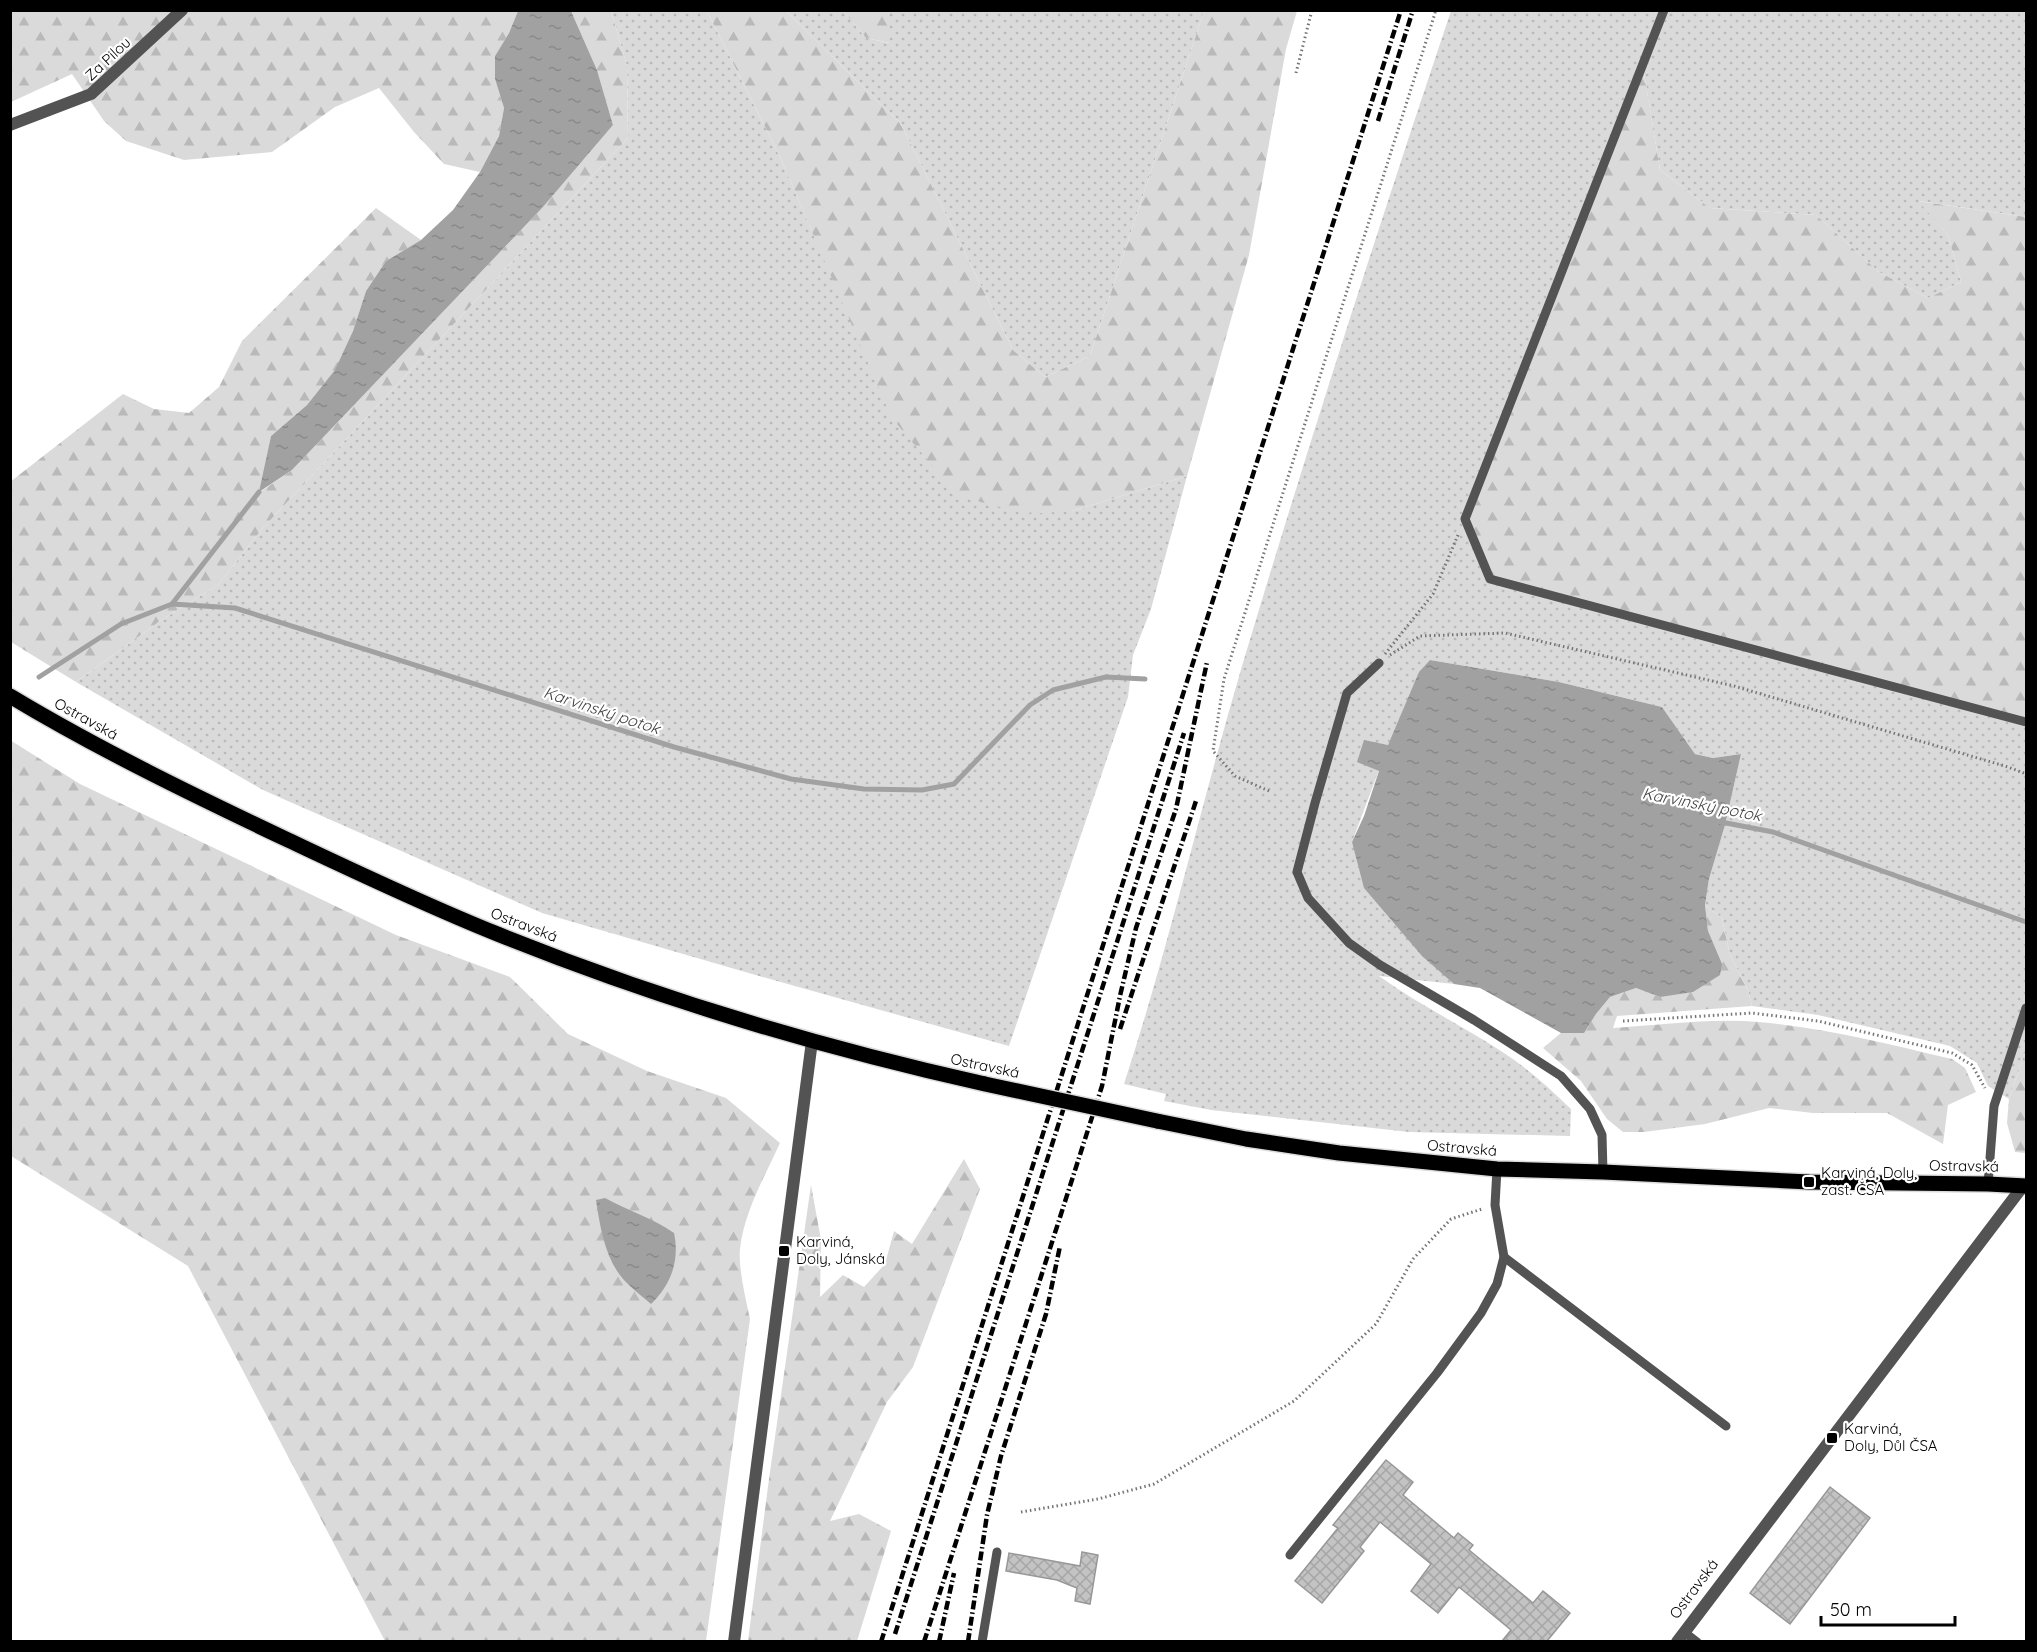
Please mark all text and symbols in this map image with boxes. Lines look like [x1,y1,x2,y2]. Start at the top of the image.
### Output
street label: Za Pilou [81,33,135,85]
water label: Karvinský potok [541,682,664,739]
street label: Ostravská [51,693,121,744]
water label: Karvinský potok [1641,783,1765,826]
street label: Ostravská [488,903,560,946]
street label: Ostravská [949,1049,1021,1082]
street label: Ostravská [1426,1135,1498,1160]
street label: Ostravská [1929,1155,1999,1176]
place label: Karviná, Doly, zast. ČSA [1821,1163,1917,1199]
marker: Karviná, Doly, zast. ČSA [1802,1175,1816,1189]
place label: Karviná, Doly, Jánská [796,1232,885,1268]
marker: Karviná, Doly, Jánská [777,1244,791,1258]
place label: Karviná, Doly, Důl ČSA [1844,1419,1938,1455]
marker: Karviná, Doly, Důl ČSA [1825,1431,1839,1445]
street label: Ostravská [1665,1555,1722,1622]
scale bar [1821,1589,1954,1627]
text: 50 m [1830,1598,1872,1621]

